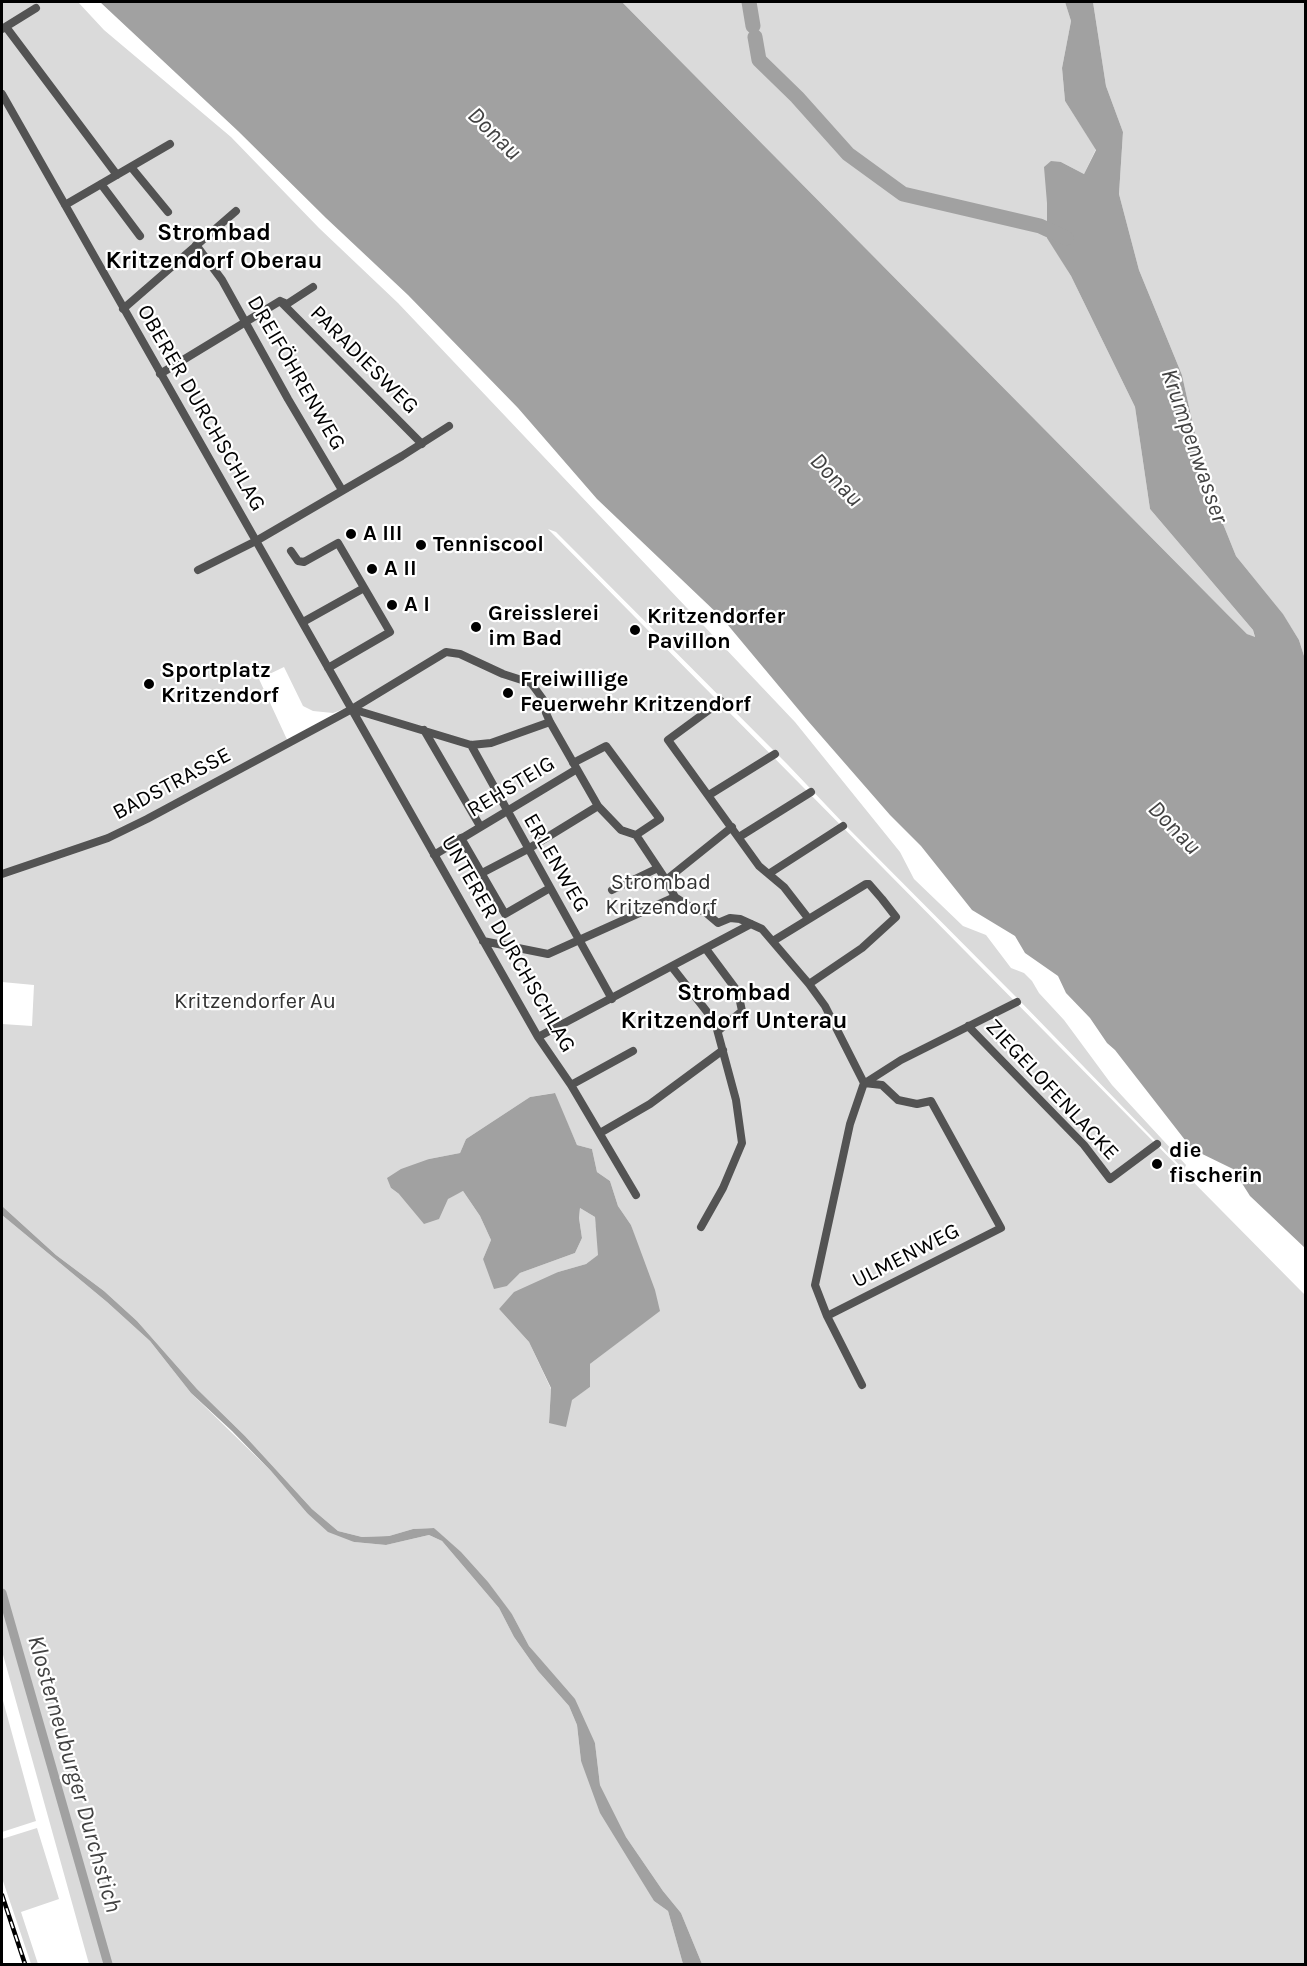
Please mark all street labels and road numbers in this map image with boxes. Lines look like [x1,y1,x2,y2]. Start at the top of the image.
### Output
street label: DREIFÖHRENWEG [241,291,351,455]
street label: OBERER DURCHSCHLAG [131,300,271,516]
street label: PARADIESWEG [304,300,424,420]
street label: BADSTRASSE [108,742,236,826]
street label: REHSTEIG [462,751,560,823]
street label: ERLENWEG [517,809,595,917]
street label: UNTERER DURCHSCHLAG [435,831,581,1057]
street label: ZIEGELOFENLACKE [980,1014,1124,1166]
street label: ULMENWEG [848,1218,964,1294]

